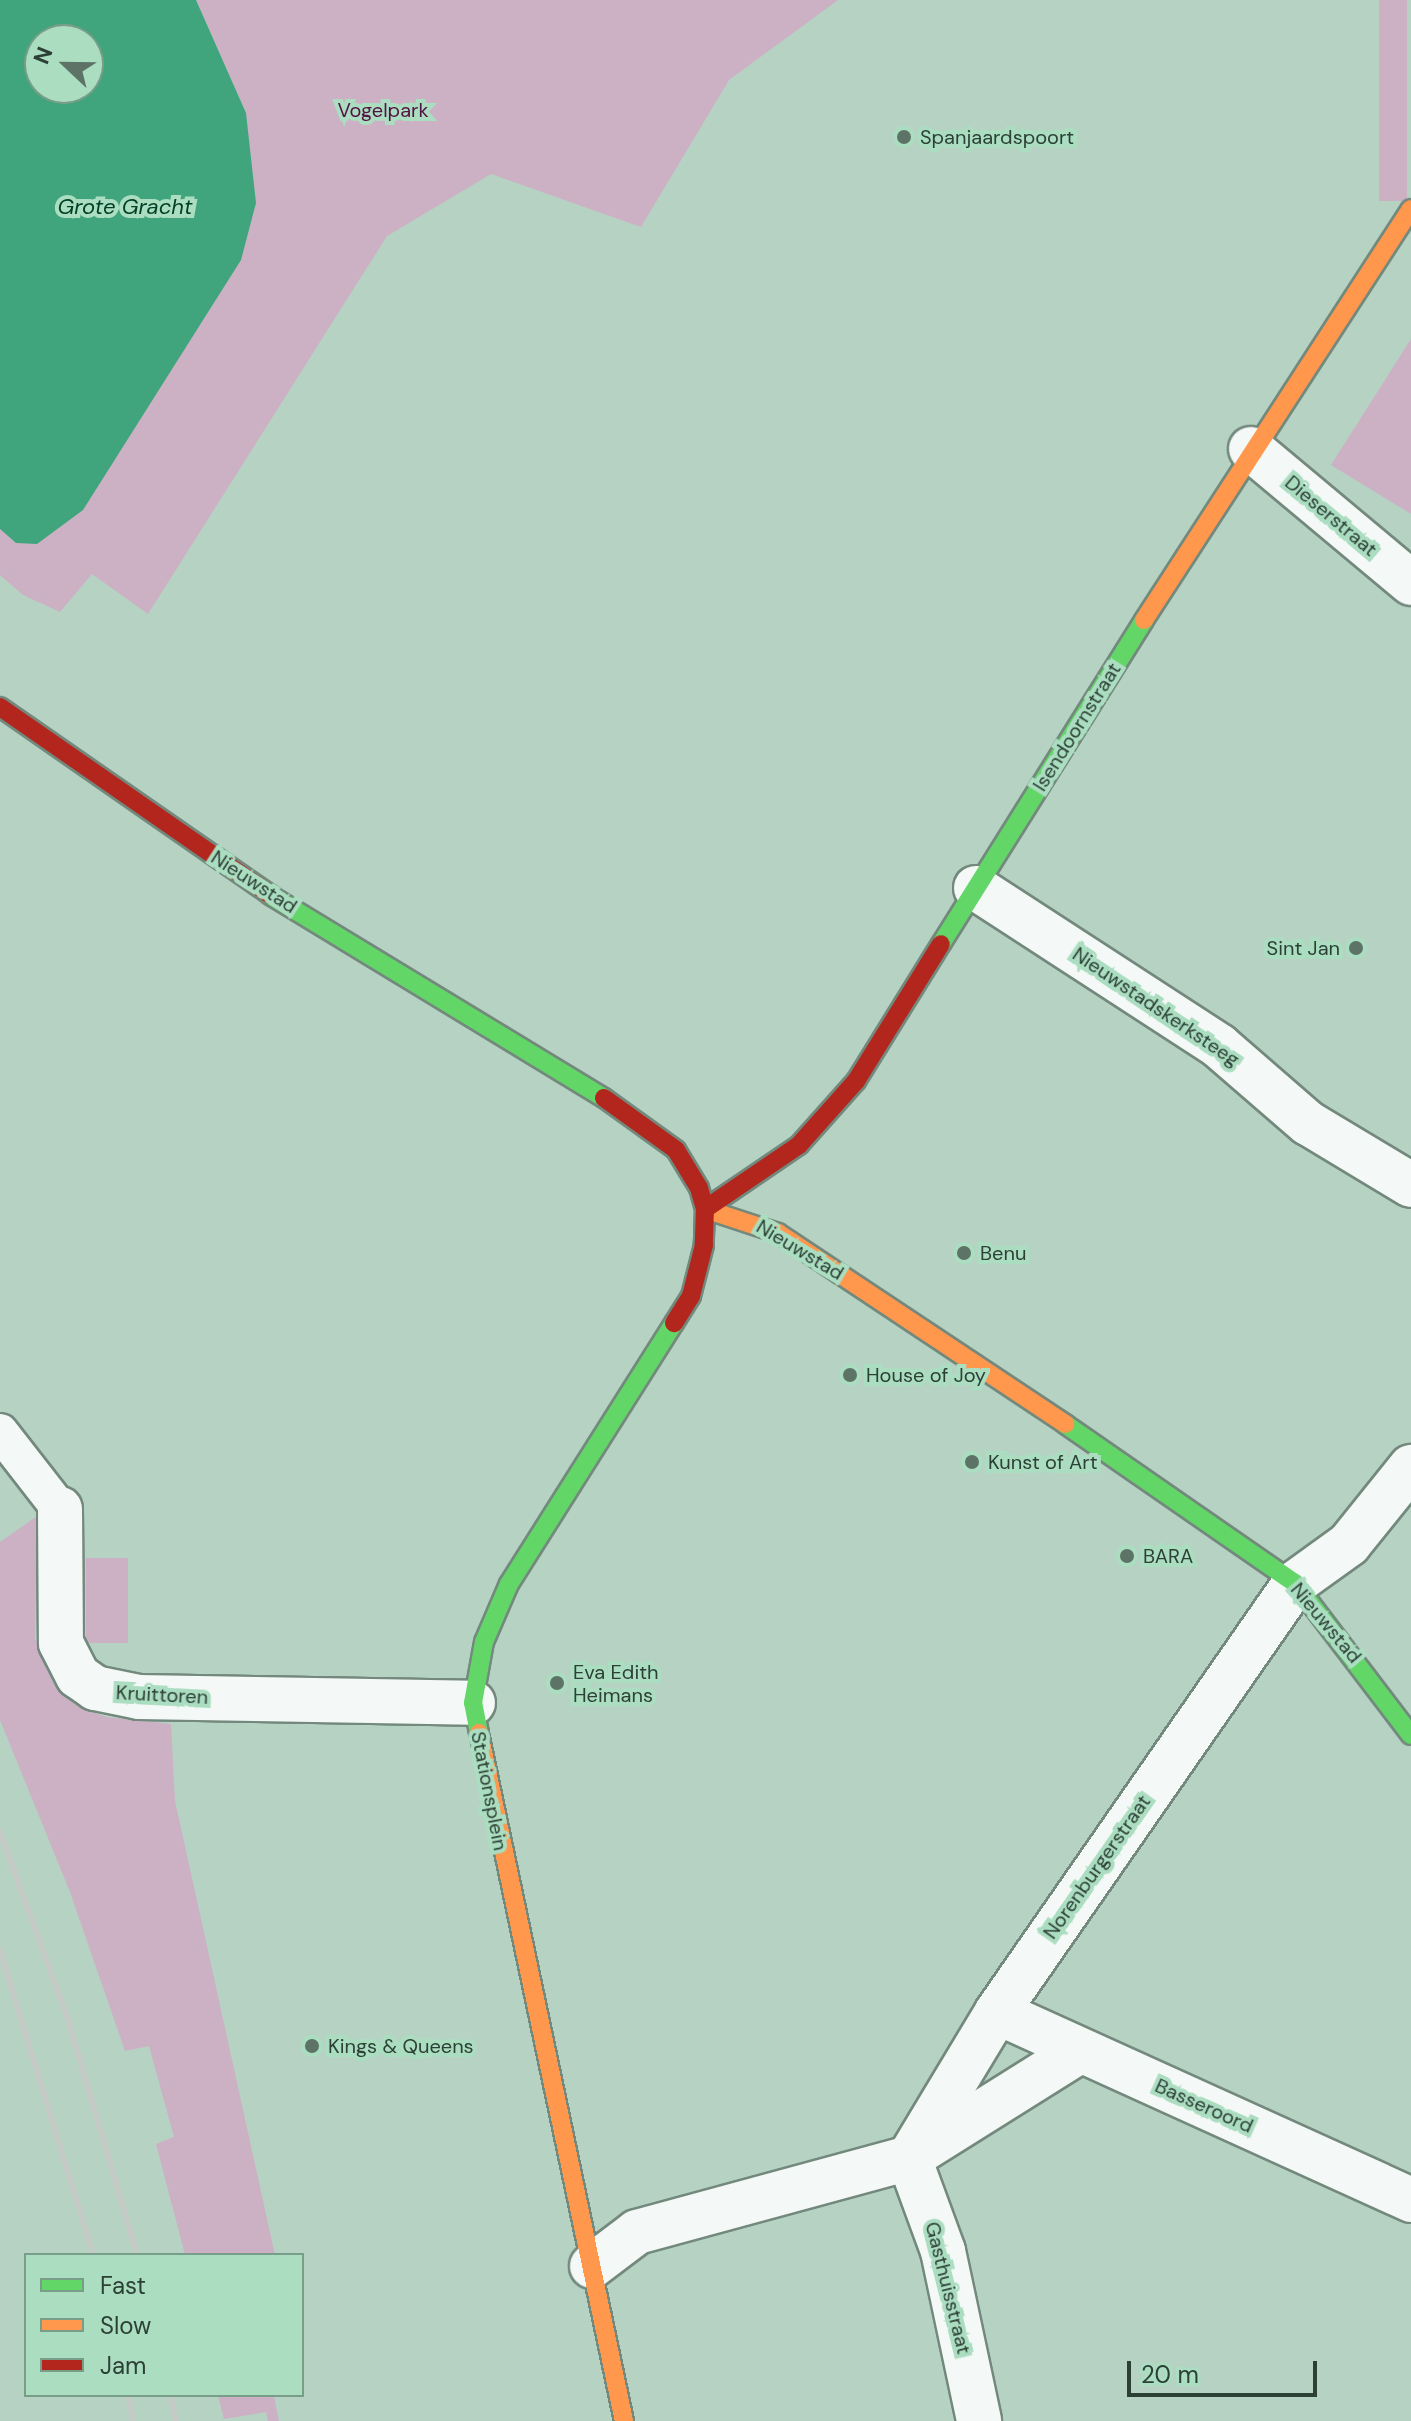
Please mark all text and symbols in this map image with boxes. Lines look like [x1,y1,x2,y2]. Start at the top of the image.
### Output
north arrow [24,24,104,104]
text: N [27,43,60,68]
park label: Vogelpark [338,98,428,122]
place label: Spanjaardspoort [920,125,1074,149]
marker: Spanjaardspoort [895,128,913,146]
water label: Grote Gracht [58,194,192,220]
street label: Dieserstraat [1280,471,1382,561]
street label: Isendoornstraat [1028,658,1126,796]
street label: Nieuwstad [207,845,301,919]
place label: Sint Jan [1267,936,1340,960]
marker: Sint Jan [1347,939,1365,957]
street label: Nieuwstadskerksteeg [1068,942,1244,1072]
street label: Nieuwstad [752,1215,848,1285]
place label: Benu [980,1241,1026,1265]
marker: Benu [955,1244,973,1262]
place label: House of Joy [866,1363,986,1387]
marker: House of Joy [841,1366,859,1384]
place label: Kunst of Art [988,1450,1098,1474]
marker: Kunst of Art [963,1453,981,1471]
place label: BARA [1143,1544,1193,1568]
marker: BARA [1118,1547,1136,1565]
street label: Nieuwstad [1285,1578,1367,1668]
place label: Eva Edith Heimans [573,1660,659,1707]
marker: Eva Edith Heimans [548,1674,566,1692]
street label: Kruittoren [115,1681,209,1709]
street label: Stationsplein [466,1729,512,1853]
street label: Norenburgerstraat [1038,1790,1156,1944]
place label: Kings & Queens [328,2034,474,2058]
marker: Kings & Queens [303,2037,321,2055]
street label: Basseroord [1151,2074,1257,2138]
street label: Gasthuisstraat [920,2219,976,2357]
legend [24,2253,304,2397]
text: Fast [100,2270,146,2301]
text: Slow [100,2310,151,2341]
scale bar [1131,2345,1321,2395]
text: Jam [100,2350,146,2381]
text: 20 m [1141,2359,1199,2390]

